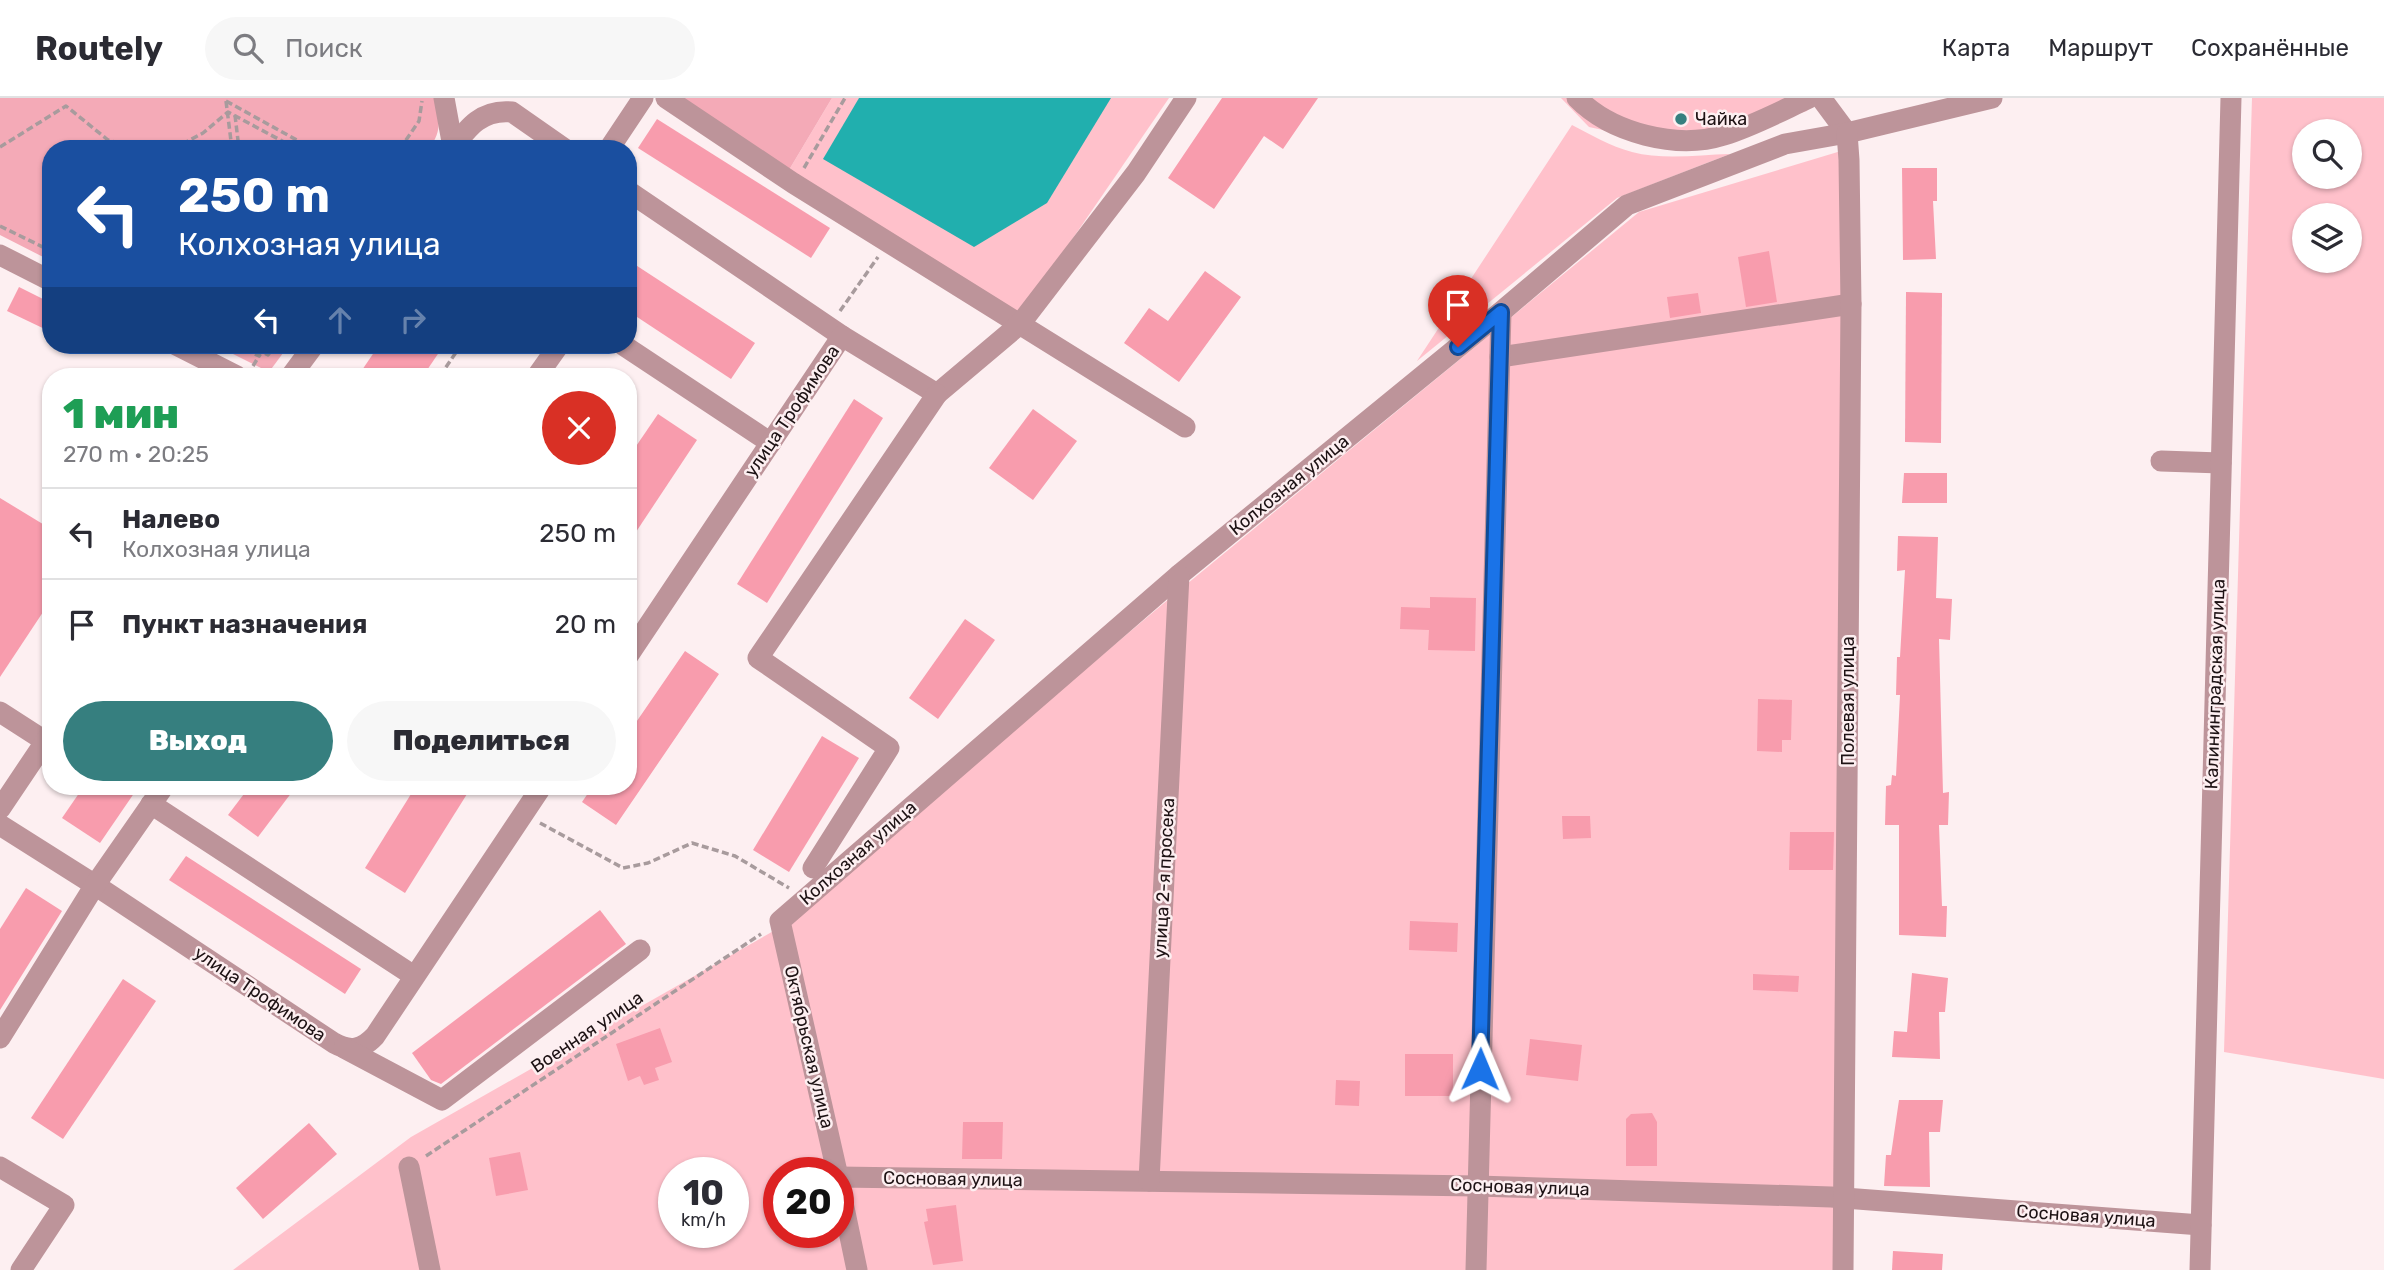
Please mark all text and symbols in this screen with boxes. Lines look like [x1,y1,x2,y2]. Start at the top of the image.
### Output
search box [205,17,695,80]
text: Routely [35,29,163,68]
icon: search [229,29,267,67]
text: Поиск [285,33,363,64]
text: Карта [1942,34,2010,62]
text: Маршрут [2048,34,2153,62]
text: Сохранённые [2191,34,2349,62]
place label: Чайка [1695,108,1747,130]
marker: Чайка [1673,111,1689,127]
map controls [2292,119,2362,273]
button: search [2292,119,2362,189]
text: 250 m [178,166,330,224]
icon: left [63,168,154,259]
button: layers [2292,203,2362,273]
text: Колхозная улица [178,225,441,263]
pin [1428,275,1488,347]
icon: arrive [1439,286,1477,324]
icon: left [248,301,286,339]
icon: ahead [321,301,359,339]
icon: right [394,301,432,339]
street label: улица Трофимова [740,341,844,481]
text: 1 мин [63,389,179,439]
button: close [542,391,616,465]
street label: Колхозная улица [1225,430,1353,540]
text: 270 m · 20:25 [63,440,209,468]
text: Налево [122,504,220,535]
icon: left [63,515,101,553]
text: 250 m [539,518,616,549]
text: Колхозная улица [122,535,311,563]
street label: Калининградская улица [2200,578,2230,790]
icon: arrive [63,606,101,644]
text: Пункт назначения [122,609,367,640]
text: 20 m [555,609,616,640]
street label: Полевая улица [1837,636,1859,766]
button: Выход [63,701,333,781]
button: Поделиться [347,701,616,781]
street label: Колхозная улица [795,796,921,910]
street label: улица 2-я просека [1149,797,1179,959]
street label: улица Трофимова [190,942,330,1046]
street label: Октябрьская улица [780,963,838,1131]
street label: Военная улица [527,986,647,1078]
position arrow [1443,1032,1517,1106]
speed limit sign: 20 [763,1157,854,1248]
street label: Сосновая улица [883,1167,1023,1191]
text: 10 [683,1172,724,1214]
street label: Сосновая улица [1450,1174,1590,1200]
street label: Сосновая улица [2016,1200,2156,1232]
text: km/h [681,1209,726,1231]

